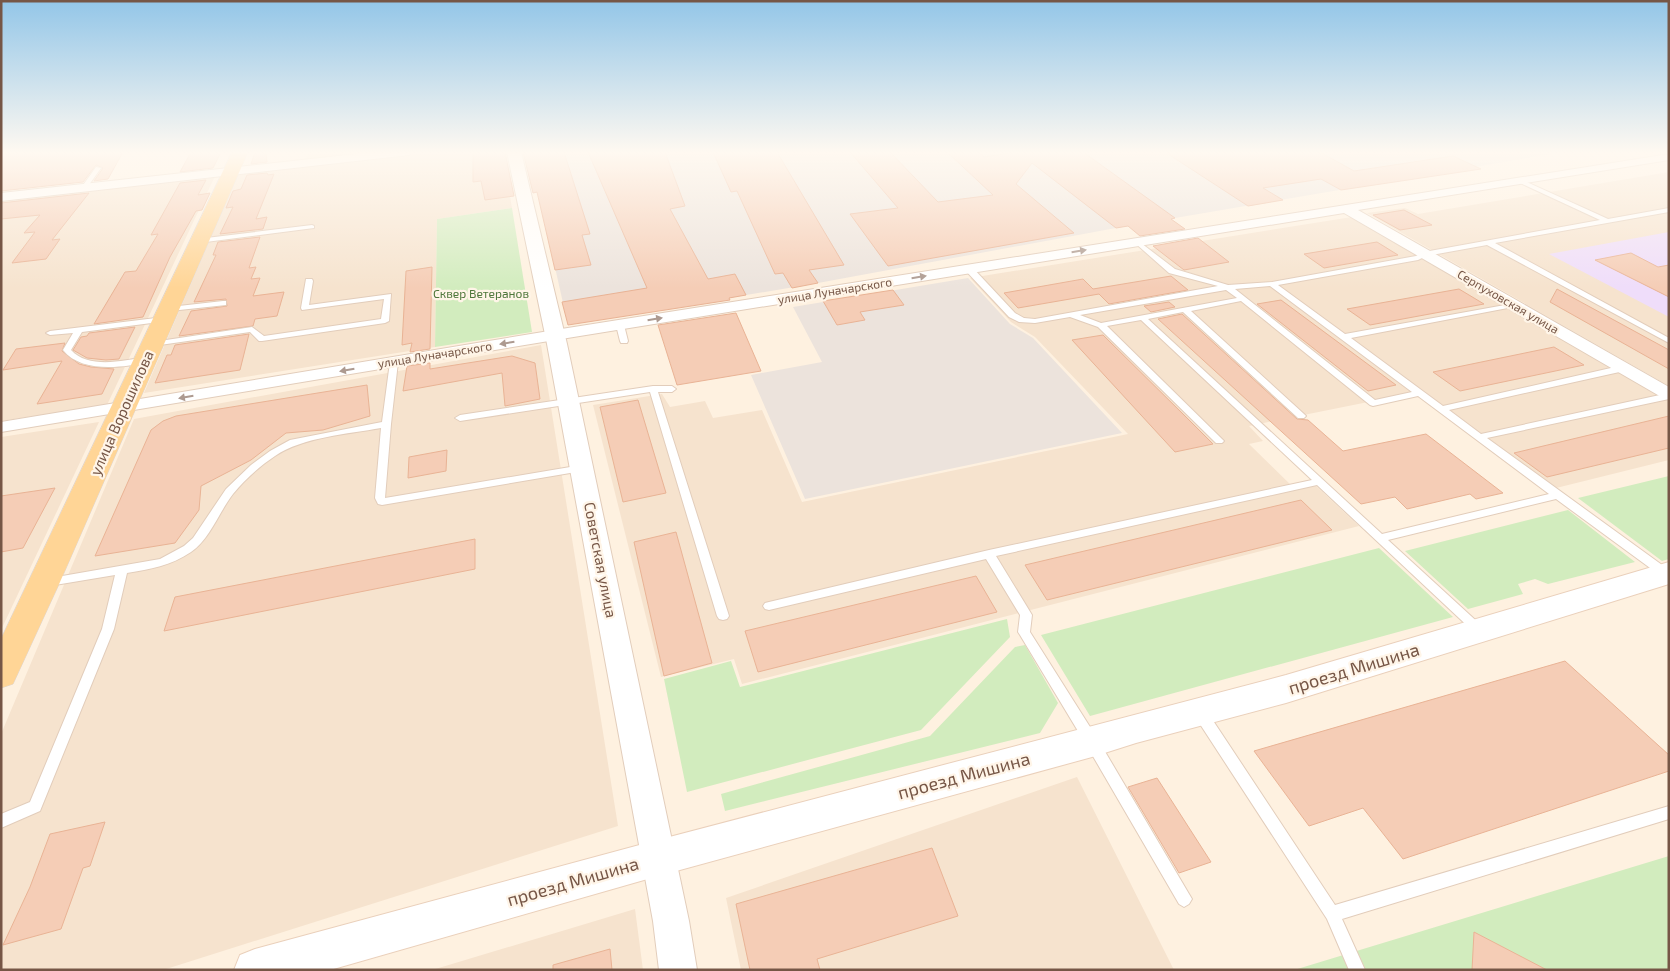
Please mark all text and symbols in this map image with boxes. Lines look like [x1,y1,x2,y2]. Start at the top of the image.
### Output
one-way arrow [1072,247,1088,255]
street label: Серпуховская улица [1455,266,1562,337]
one-way arrow [911,273,927,281]
street label: улица Луначарского [777,274,893,307]
park label: Сквер Ветеранов [433,286,529,300]
one-way arrow [647,315,663,323]
street label: улица Луначарского [377,338,493,371]
one-way arrow [498,340,514,348]
street label: улица Ворошилова [85,347,158,478]
one-way arrow [338,366,354,374]
one-way arrow [178,393,194,401]
street label: Советская улица [580,500,621,619]
street label: проезд Мишина [1285,638,1422,698]
street label: проезд Мишина [895,747,1032,803]
street label: проезд Мишина [504,852,641,910]

